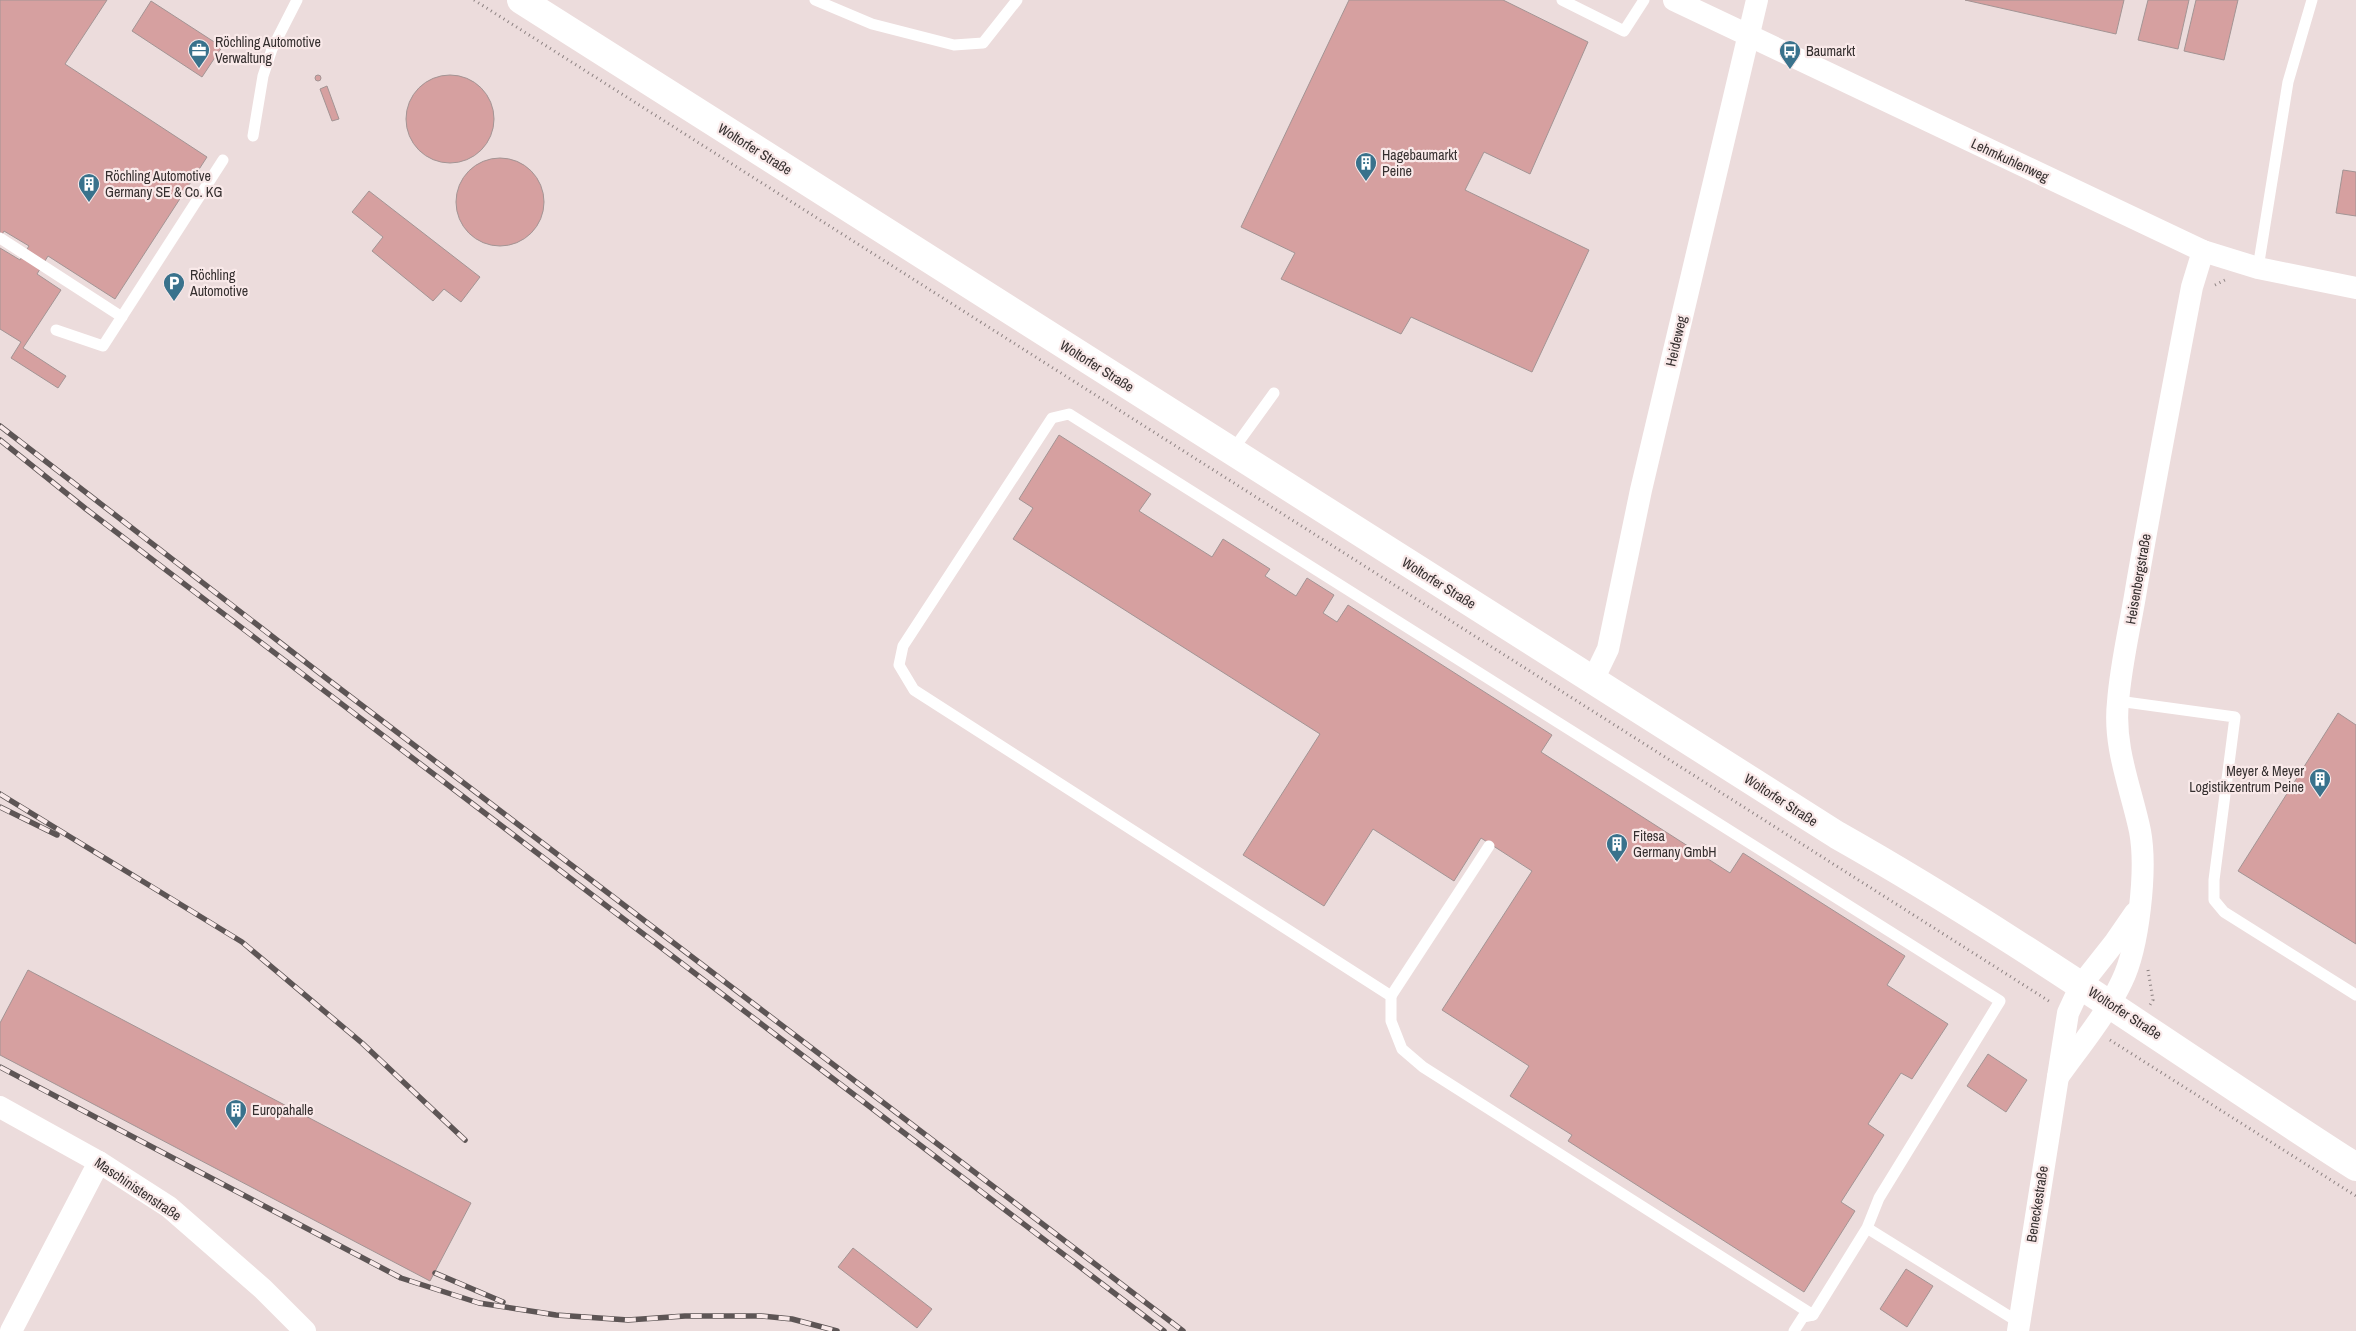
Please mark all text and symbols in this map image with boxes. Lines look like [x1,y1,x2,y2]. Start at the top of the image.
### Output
place label: Röchling Automotive Verwaltung [215,33,321,67]
office icon: Röchling Automotive Verwaltung [187,38,211,69]
bus stop icon: Baumarkt [1778,39,1802,70]
place label: Baumarkt [1806,42,1855,60]
street label: Woltorfer Straße [715,119,795,179]
street label: Lehmkuhlenweg [1968,134,2052,186]
place label: Hagebaumarkt Peine [1382,146,1457,180]
building icon: Hagebaumarkt Peine [1354,151,1378,182]
place label: Röchling Automotive Germany SE & Co. KG [105,167,222,201]
building icon: Röchling Automotive Germany SE & Co. KG [77,172,101,203]
place label: Röchling Automotive [189,266,248,300]
parking icon: Röchling Automotive [162,271,186,302]
street label: Heideweg [1661,313,1691,368]
street label: Woltorfer Straße [1057,336,1137,396]
street label: Heisenbergstraße [2121,532,2155,626]
street label: Woltorfer Straße [1399,553,1479,613]
place label: Meyer & Meyer Logistikzentrum Peine [2189,762,2304,796]
building icon: Meyer & Meyer Logistikzentrum Peine [2308,767,2332,798]
street label: Woltorfer Straße [1741,770,1821,830]
place label: Fitesa Germany GmbH [1633,827,1717,861]
building icon: Fitesa Germany GmbH [1605,832,1629,863]
street label: Woltorfer Straße [2085,983,2165,1043]
building icon: Europahalle [224,1098,248,1129]
place label: Europahalle [252,1101,313,1119]
street label: Maschinistenstraße [91,1153,185,1225]
street label: Beneckestraße [2022,1164,2052,1244]

